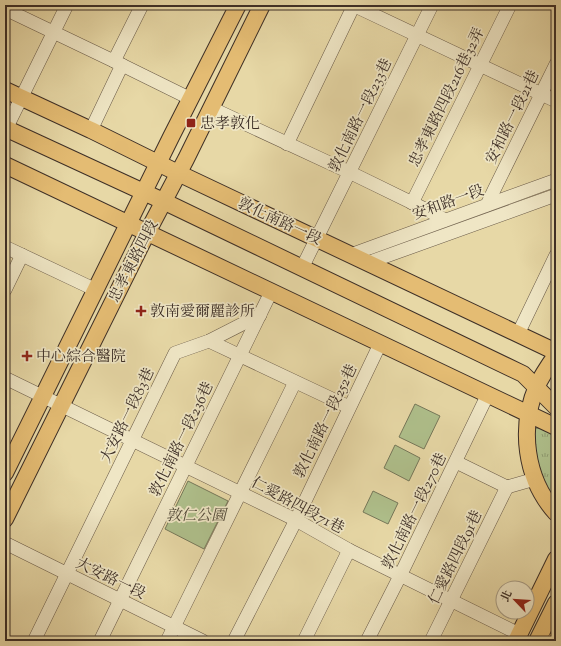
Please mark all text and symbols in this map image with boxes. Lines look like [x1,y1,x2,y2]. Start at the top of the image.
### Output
street label: 忠孝東路四段216巷32弄 [404,24,490,171]
street label: 敦化南路一段233巷 [325,55,398,176]
street label: 安和路一段21巷 [482,67,545,168]
place label: 忠孝敦化 [200,114,260,135]
marker: 忠孝敦化 [185,117,197,129]
street label: 安和路一段 [410,181,487,226]
street label: 敦化南路一段 [234,194,325,251]
street label: 忠孝東路四段 [105,217,164,307]
place label: 敦南愛爾麗診所 [150,302,255,323]
marker: 敦南愛爾麗診所 [135,305,147,317]
place label: 中心綜合醫院 [36,347,126,368]
marker: 中心綜合醫院 [21,350,33,362]
street label: 敦化南路一段252巷 [290,361,363,482]
street label: 大安路一段83巷 [96,365,160,467]
street label: 敦化南路一段236巷 [145,379,219,501]
street label: 敦化南路一段270巷 [378,450,453,573]
street label: 仁愛路四段71巷 [247,473,348,540]
park label: 敦仁公園 [166,506,228,527]
street label: 仁愛路四段91巷 [424,507,488,608]
street label: 大安路一段 [72,553,149,605]
north arrow [495,580,535,620]
text: 北 [497,588,516,605]

